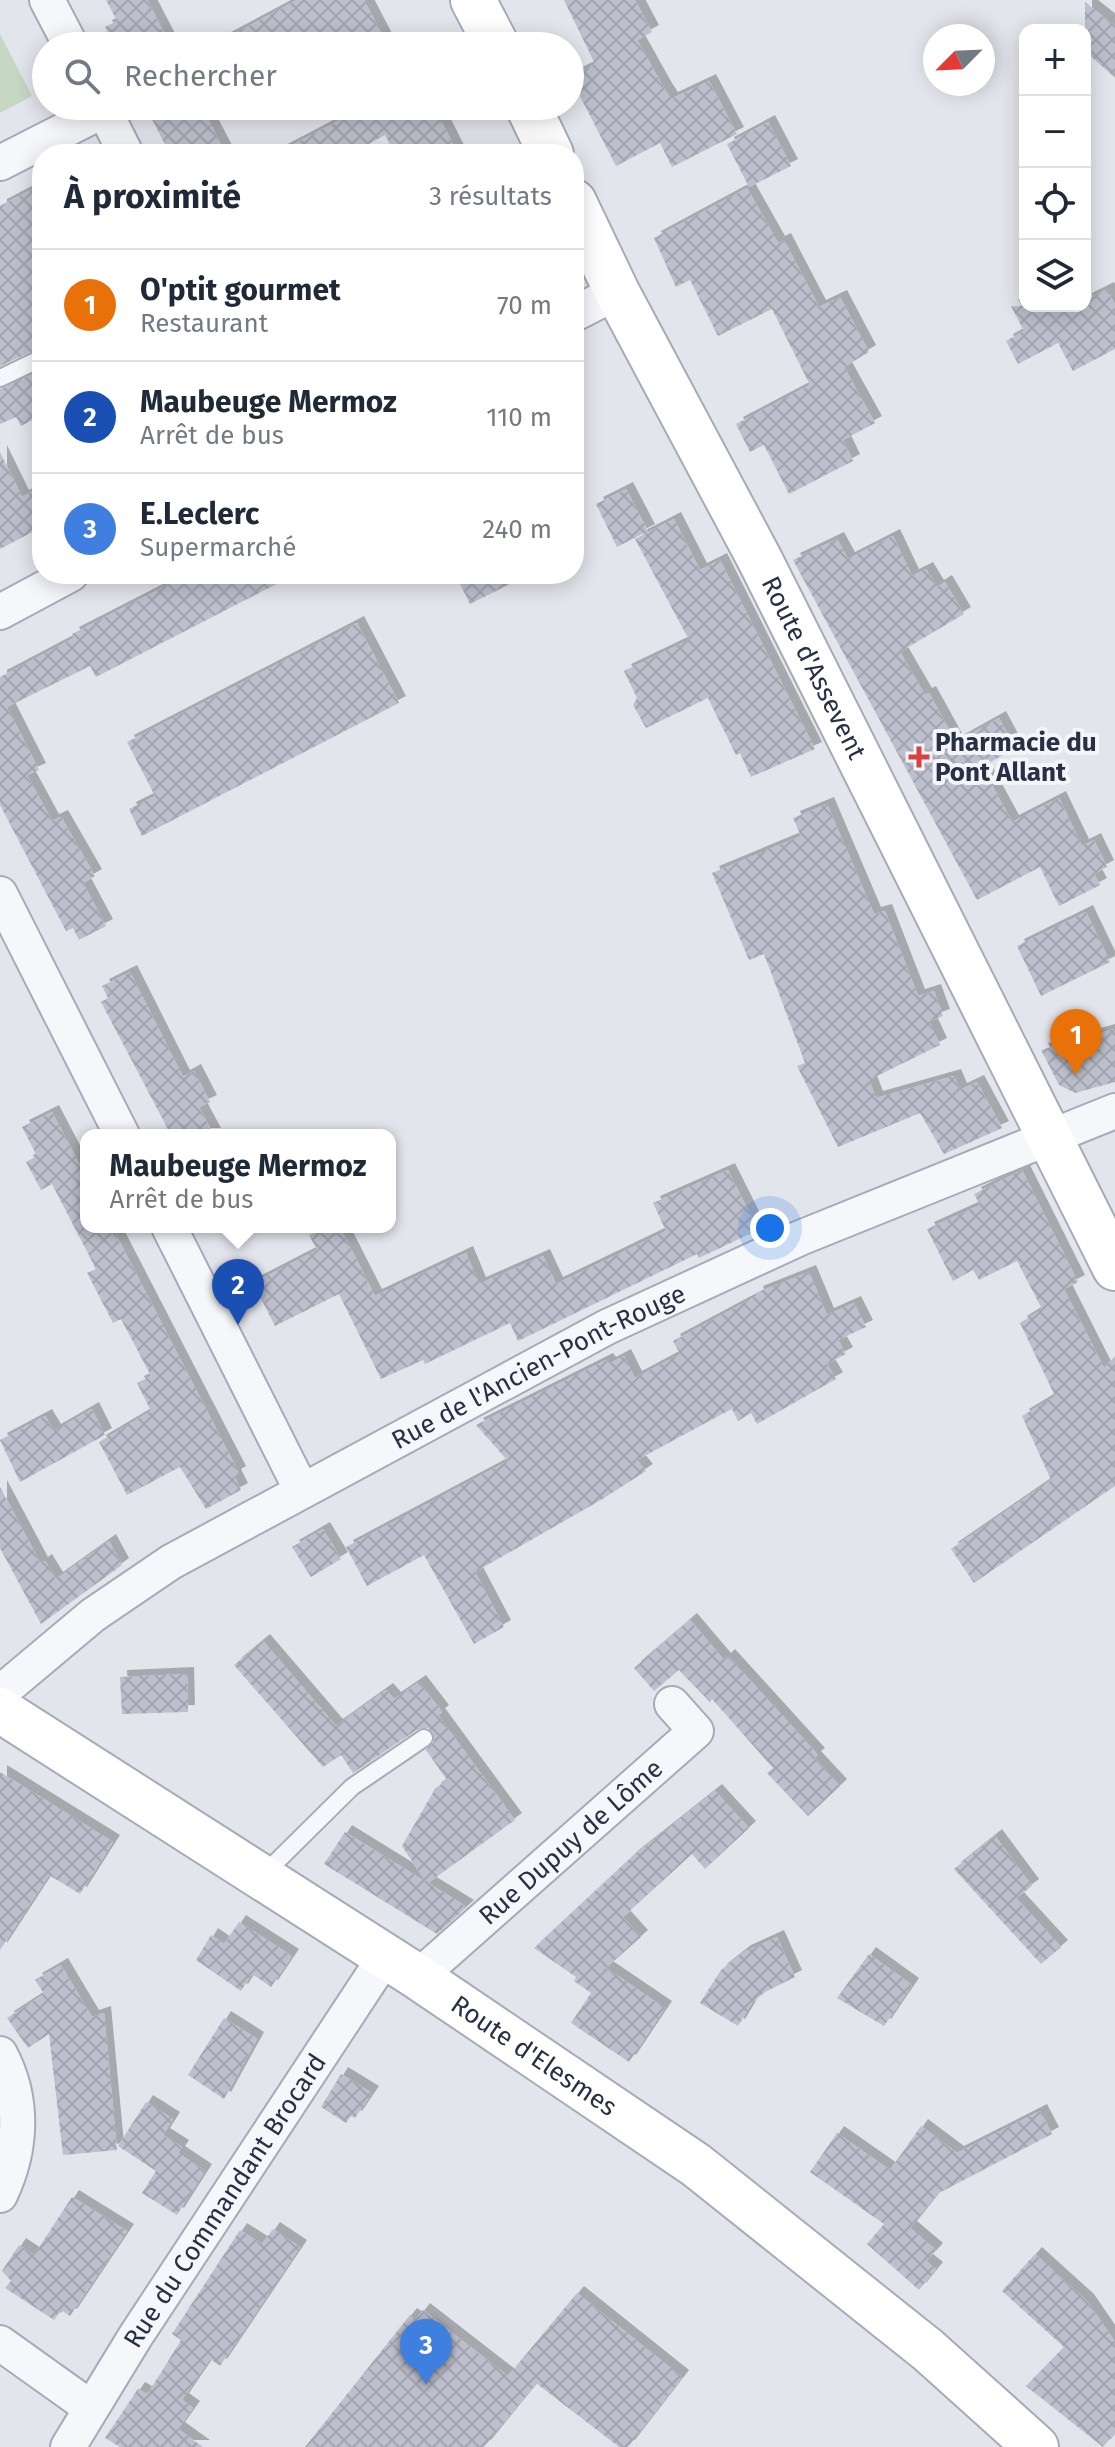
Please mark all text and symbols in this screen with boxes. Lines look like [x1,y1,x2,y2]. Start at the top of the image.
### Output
north arrow [923,24,995,96]
map controls [1019,24,1091,312]
button: + [1019,24,1091,96]
search box [32,32,584,120]
icon: search [60,54,104,98]
text: Rechercher [124,58,277,94]
button: − [1019,96,1091,168]
button: locate [1019,168,1091,240]
text: À proximité [64,176,241,217]
text: 3 résultats [429,181,552,212]
button: layers [1019,240,1091,312]
text: O'ptit gourmet [140,272,341,308]
text: 1 [84,290,96,321]
text: 70 m [497,290,552,321]
text: Restaurant [140,308,268,339]
text: Maubeuge Mermoz [140,384,397,420]
text: 2 [83,402,97,433]
text: 110 m [486,402,552,433]
text: Arrêt de bus [140,420,284,451]
text: E.Leclerc [140,496,259,532]
text: 3 [83,514,97,545]
text: 240 m [482,514,552,545]
text: Supermarché [140,532,296,563]
street label: Route d'Assevent [755,571,873,765]
place label: Pharmacie du Pont Allant [935,727,1097,788]
marker: Pharmacie du Pont Allant [910,748,928,766]
pin: 1 [1050,1009,1102,1075]
popup [80,1129,396,1233]
text: Maubeuge Mermoz [110,1148,366,1184]
text: Arrêt de bus [110,1184,254,1215]
your location [750,1208,790,1248]
pin: 2 [212,1259,264,1325]
street label: Rue de l'Ancien-Pont-Rouge [386,1278,690,1456]
street label: Rue Dupuy de Lôme [473,1752,669,1931]
street label: Route d'Elesmes [445,1988,623,2122]
street label: Rue du Commandant Brocard [117,2048,333,2353]
pin: 3 [400,2319,452,2385]

